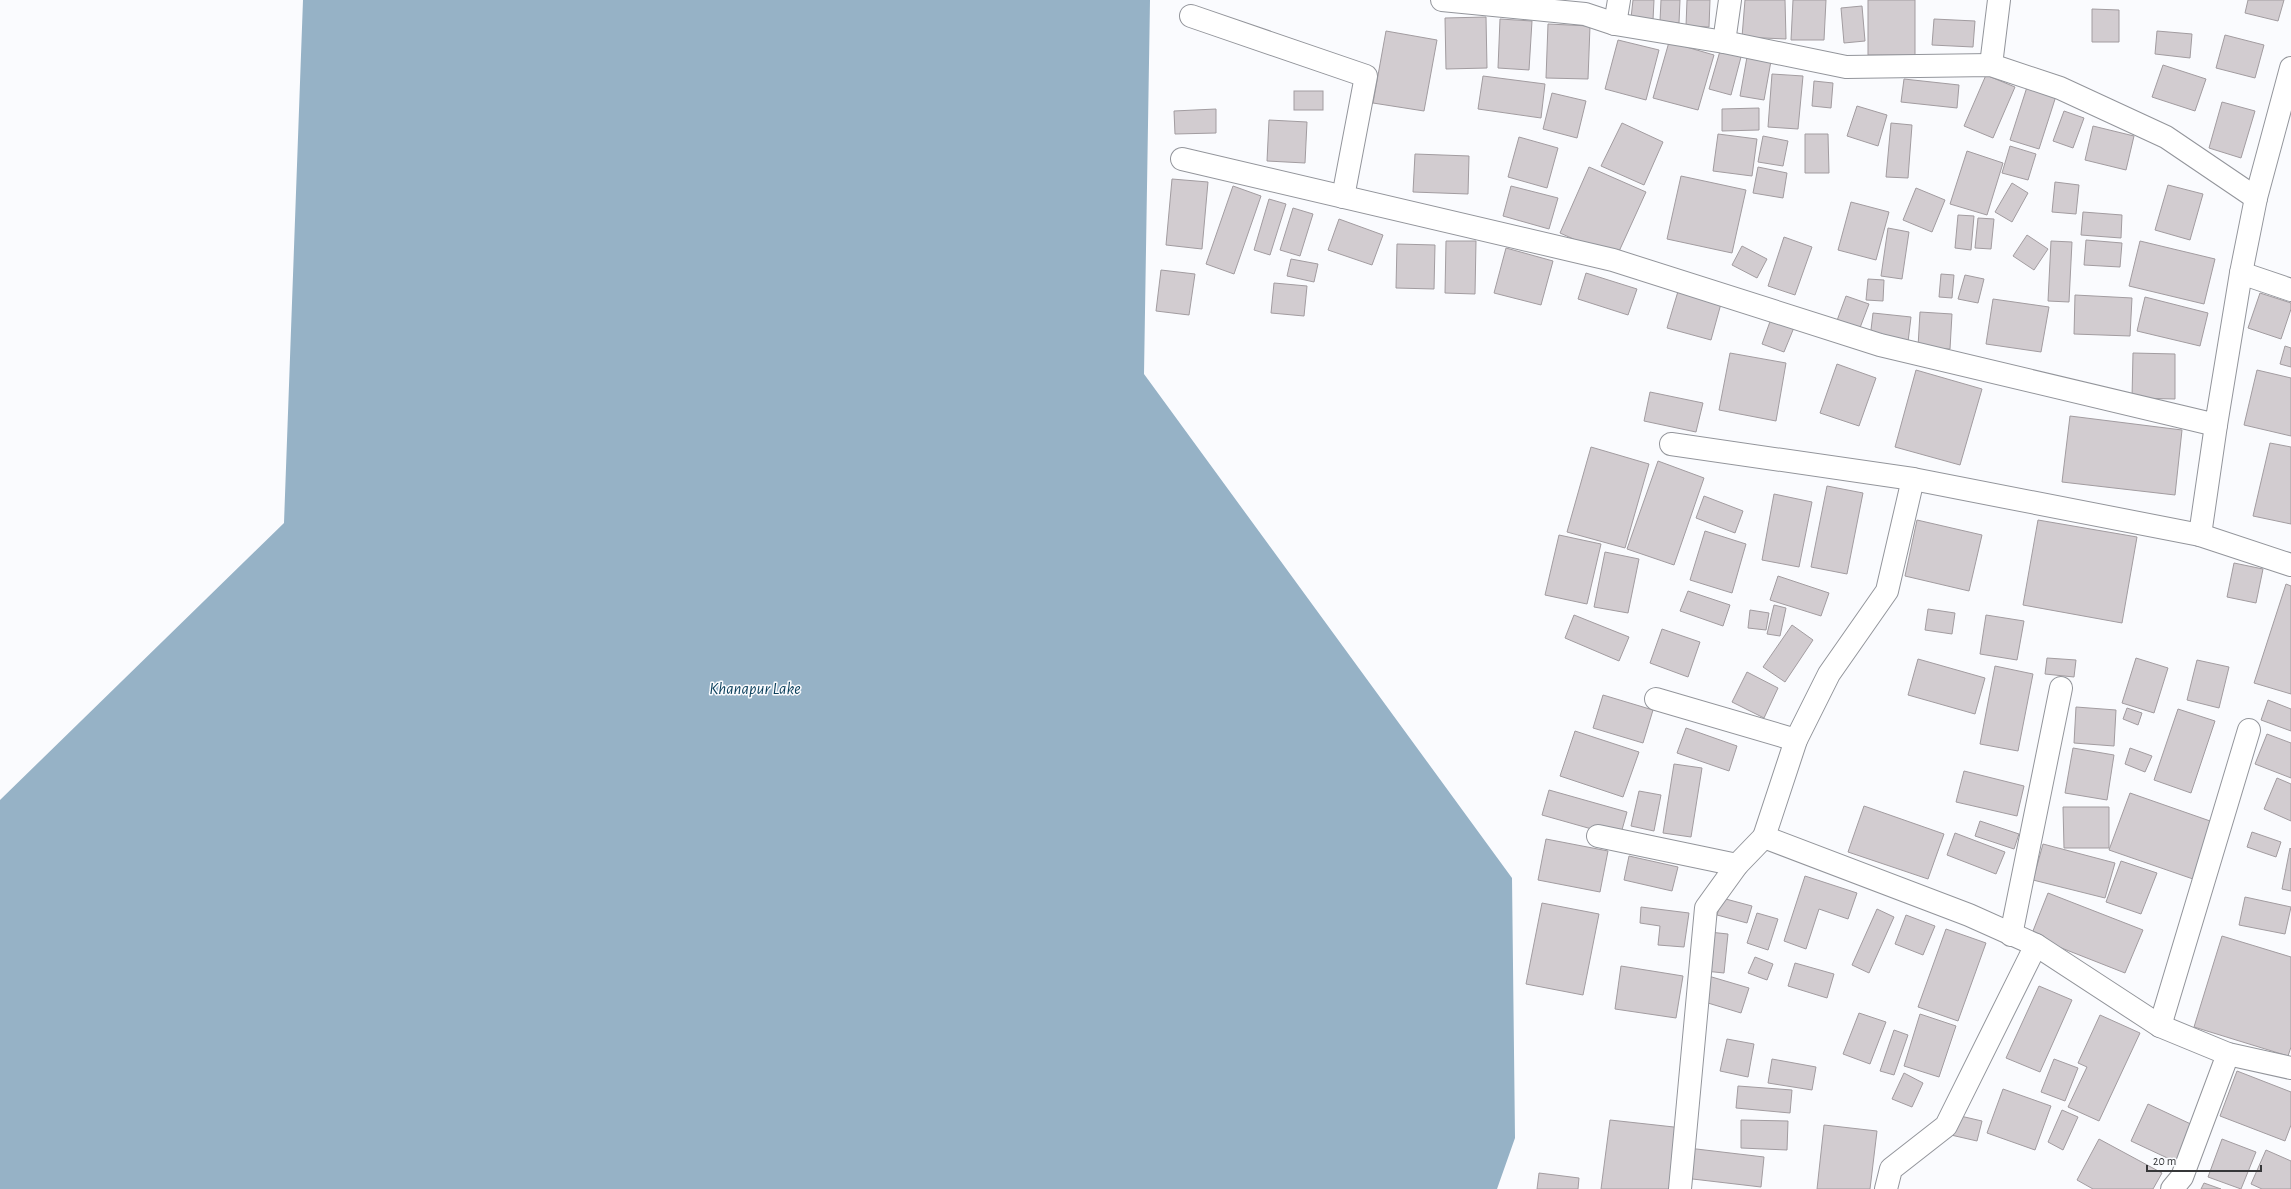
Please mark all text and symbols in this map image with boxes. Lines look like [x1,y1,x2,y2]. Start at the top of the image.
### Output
water label: Khanapur Lake [709,680,801,698]
scale bar [2147,1147,2261,1173]
text: 20 m [2153,1155,2176,1167]

